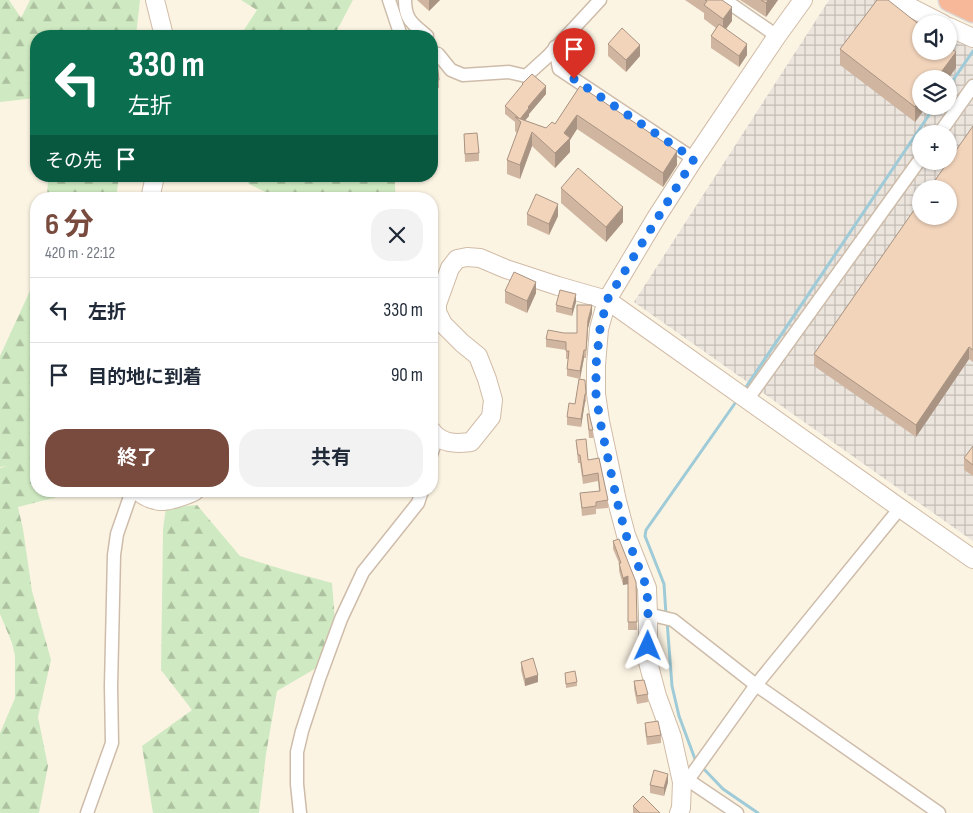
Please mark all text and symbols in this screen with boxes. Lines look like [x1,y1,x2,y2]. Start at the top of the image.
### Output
map controls [912,15,957,225]
button: sound [912,15,957,60]
pin [553,28,595,79]
icon: arrive [560,35,588,63]
text: 330 m [128,44,205,87]
icon: left [45,50,110,115]
button: layers [912,70,957,115]
text: 左折 [128,93,172,120]
button: + [912,125,957,170]
icon: arrive [112,145,140,173]
text: その先 [45,150,102,173]
button: − [912,180,957,225]
text: 6 分 [45,207,94,243]
button: close [371,209,423,261]
text: 420 m · 22:12 [45,244,115,263]
icon: left [45,296,73,324]
text: 330 m [383,299,423,322]
text: 左折 [88,301,126,324]
icon: arrive [45,361,73,389]
text: 90 m [391,364,423,387]
text: 目的地に到着 [88,366,202,389]
button: 終了 [45,429,229,487]
button: 共有 [239,429,423,487]
position arrow [621,619,673,671]

